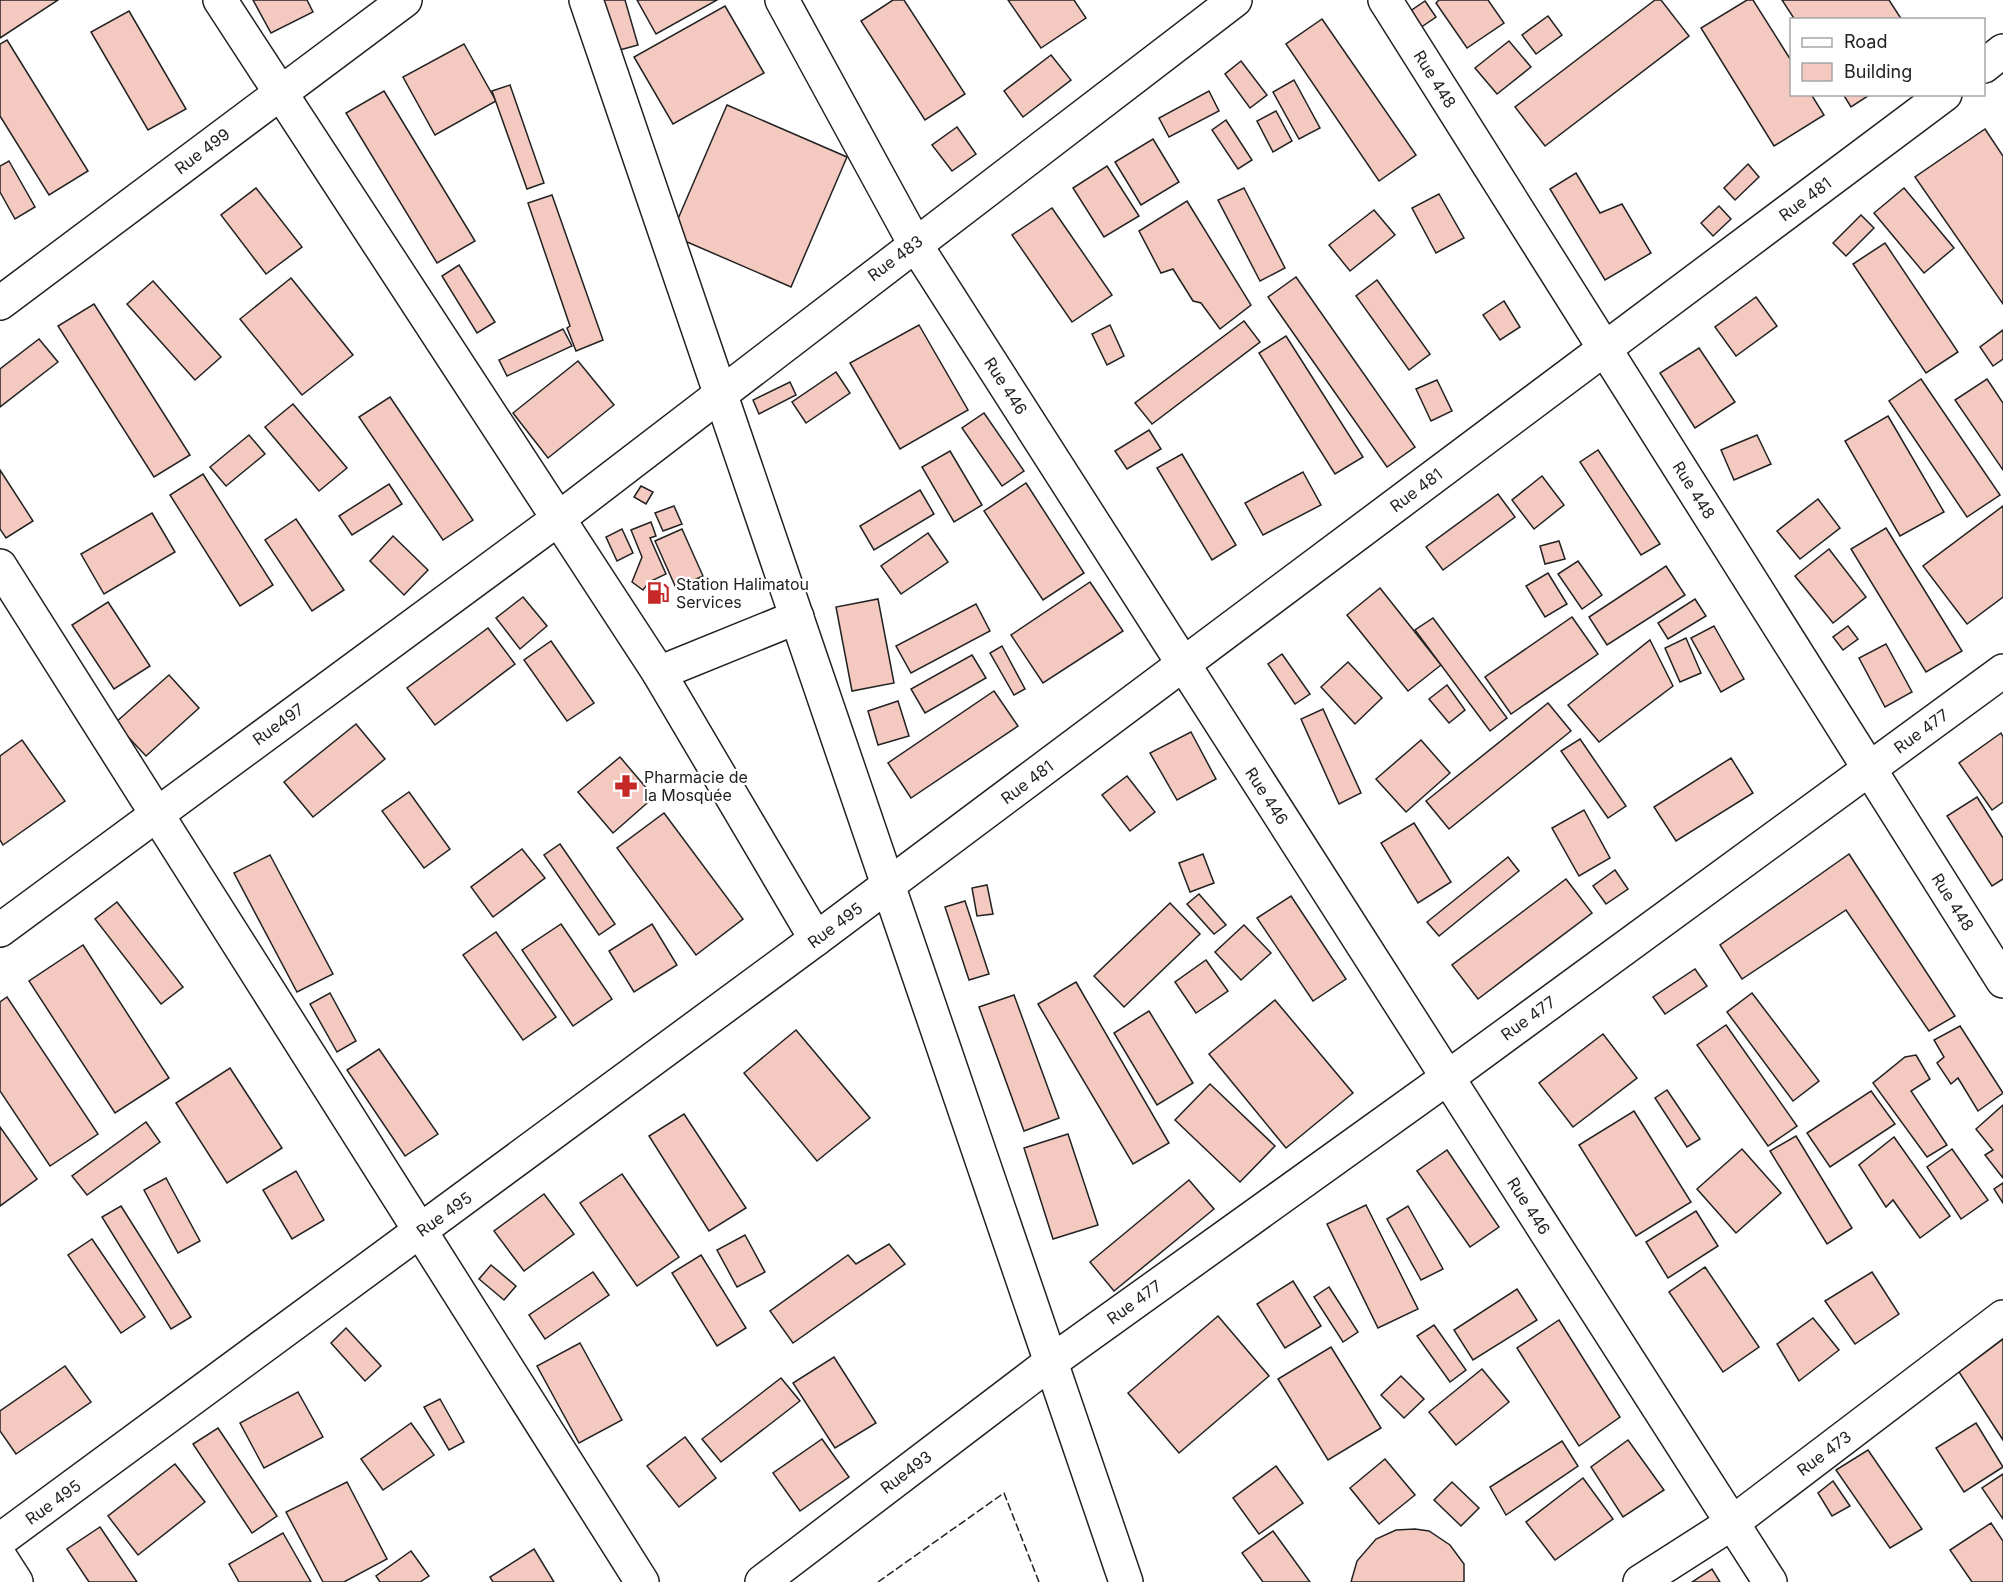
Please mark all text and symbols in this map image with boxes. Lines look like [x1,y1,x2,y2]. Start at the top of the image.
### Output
legend [1790,18,1985,96]
text: Road [1844,31,1887,52]
street label: Rue 448 [1410,46,1460,112]
text: Building [1844,61,1912,82]
street label: Rue 499 [171,124,233,178]
street label: Rue 481 [1775,173,1835,225]
street label: Rue 483 [864,231,926,285]
street label: Rue 446 [980,354,1032,418]
street label: Rue 448 [1669,457,1719,523]
street label: Rue 481 [1386,464,1446,516]
place label: Station Halimatou Services [676,574,809,612]
fuel station icon: Station Halimatou Services [645,580,671,606]
street label: Rue497 [249,699,307,749]
street label: Rue 477 [1890,705,1952,757]
street label: Rue 481 [997,756,1057,808]
street label: Rue 446 [1241,764,1293,828]
place label: Pharmacie de la Mosquée [644,767,748,805]
pharmacy icon: Pharmacie de la Mosquée [613,773,639,799]
street label: Rue 448 [1928,869,1978,935]
street label: Rue 495 [804,898,866,952]
street label: Rue 477 [1497,992,1559,1044]
street label: Rue 446 [1503,1174,1555,1238]
street label: Rue 495 [412,1187,476,1241]
street label: Rue 477 [1103,1276,1165,1328]
street label: Rue 473 [1793,1426,1855,1480]
street label: Rue493 [876,1446,936,1498]
street label: Rue 495 [21,1475,85,1529]

